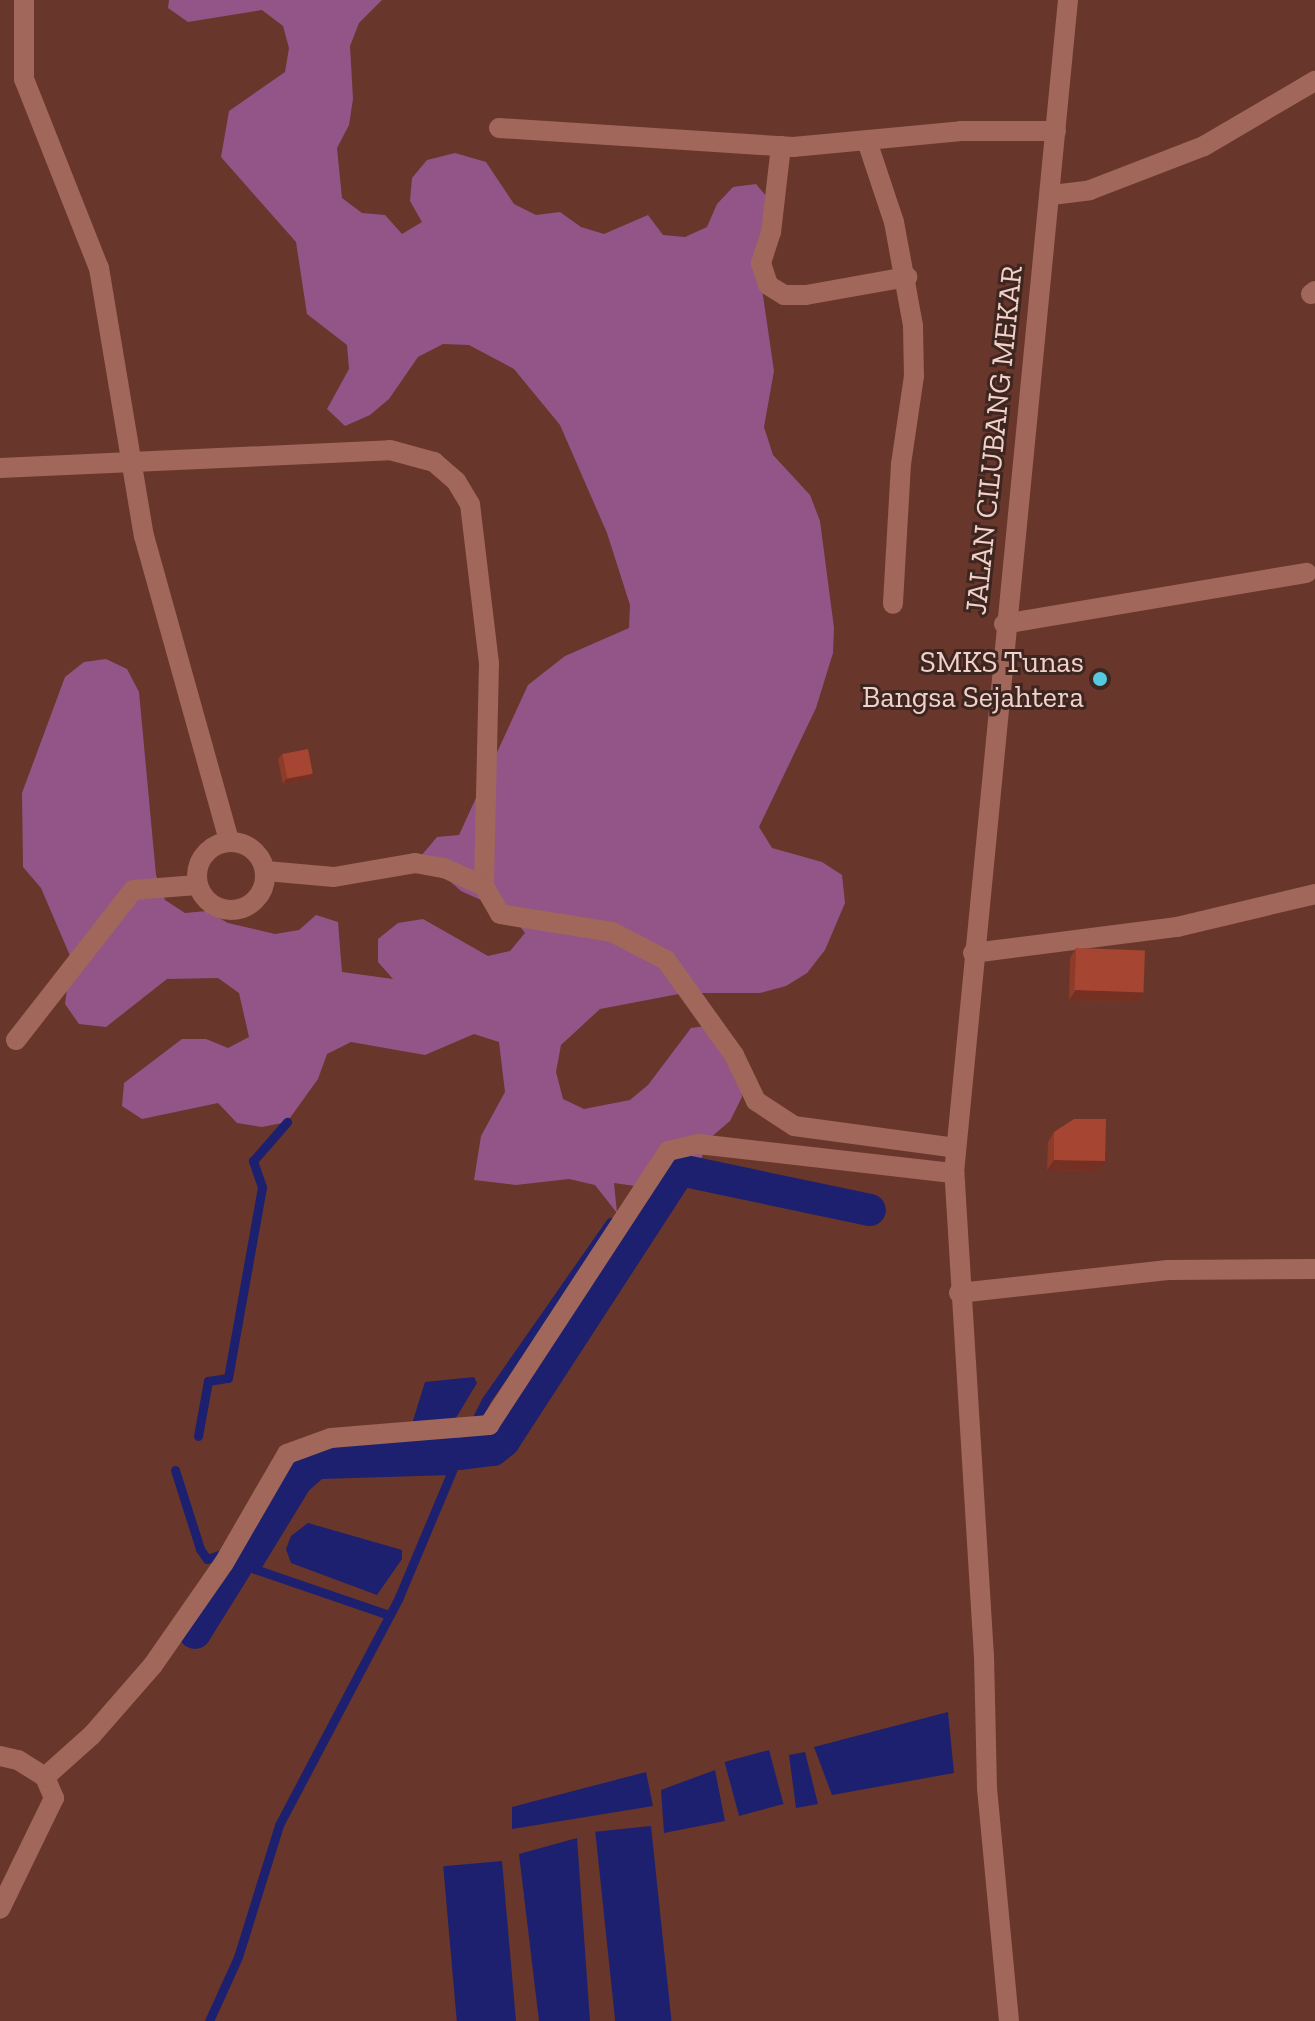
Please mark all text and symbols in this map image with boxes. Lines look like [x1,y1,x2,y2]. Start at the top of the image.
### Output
street label: JALAN CILUBANG MEKAR [958,264,1030,616]
place label: SMKS Tunas Bangsa Sejahtera [862,644,1084,714]
marker: SMKS Tunas Bangsa Sejahtera [1091,670,1109,688]

